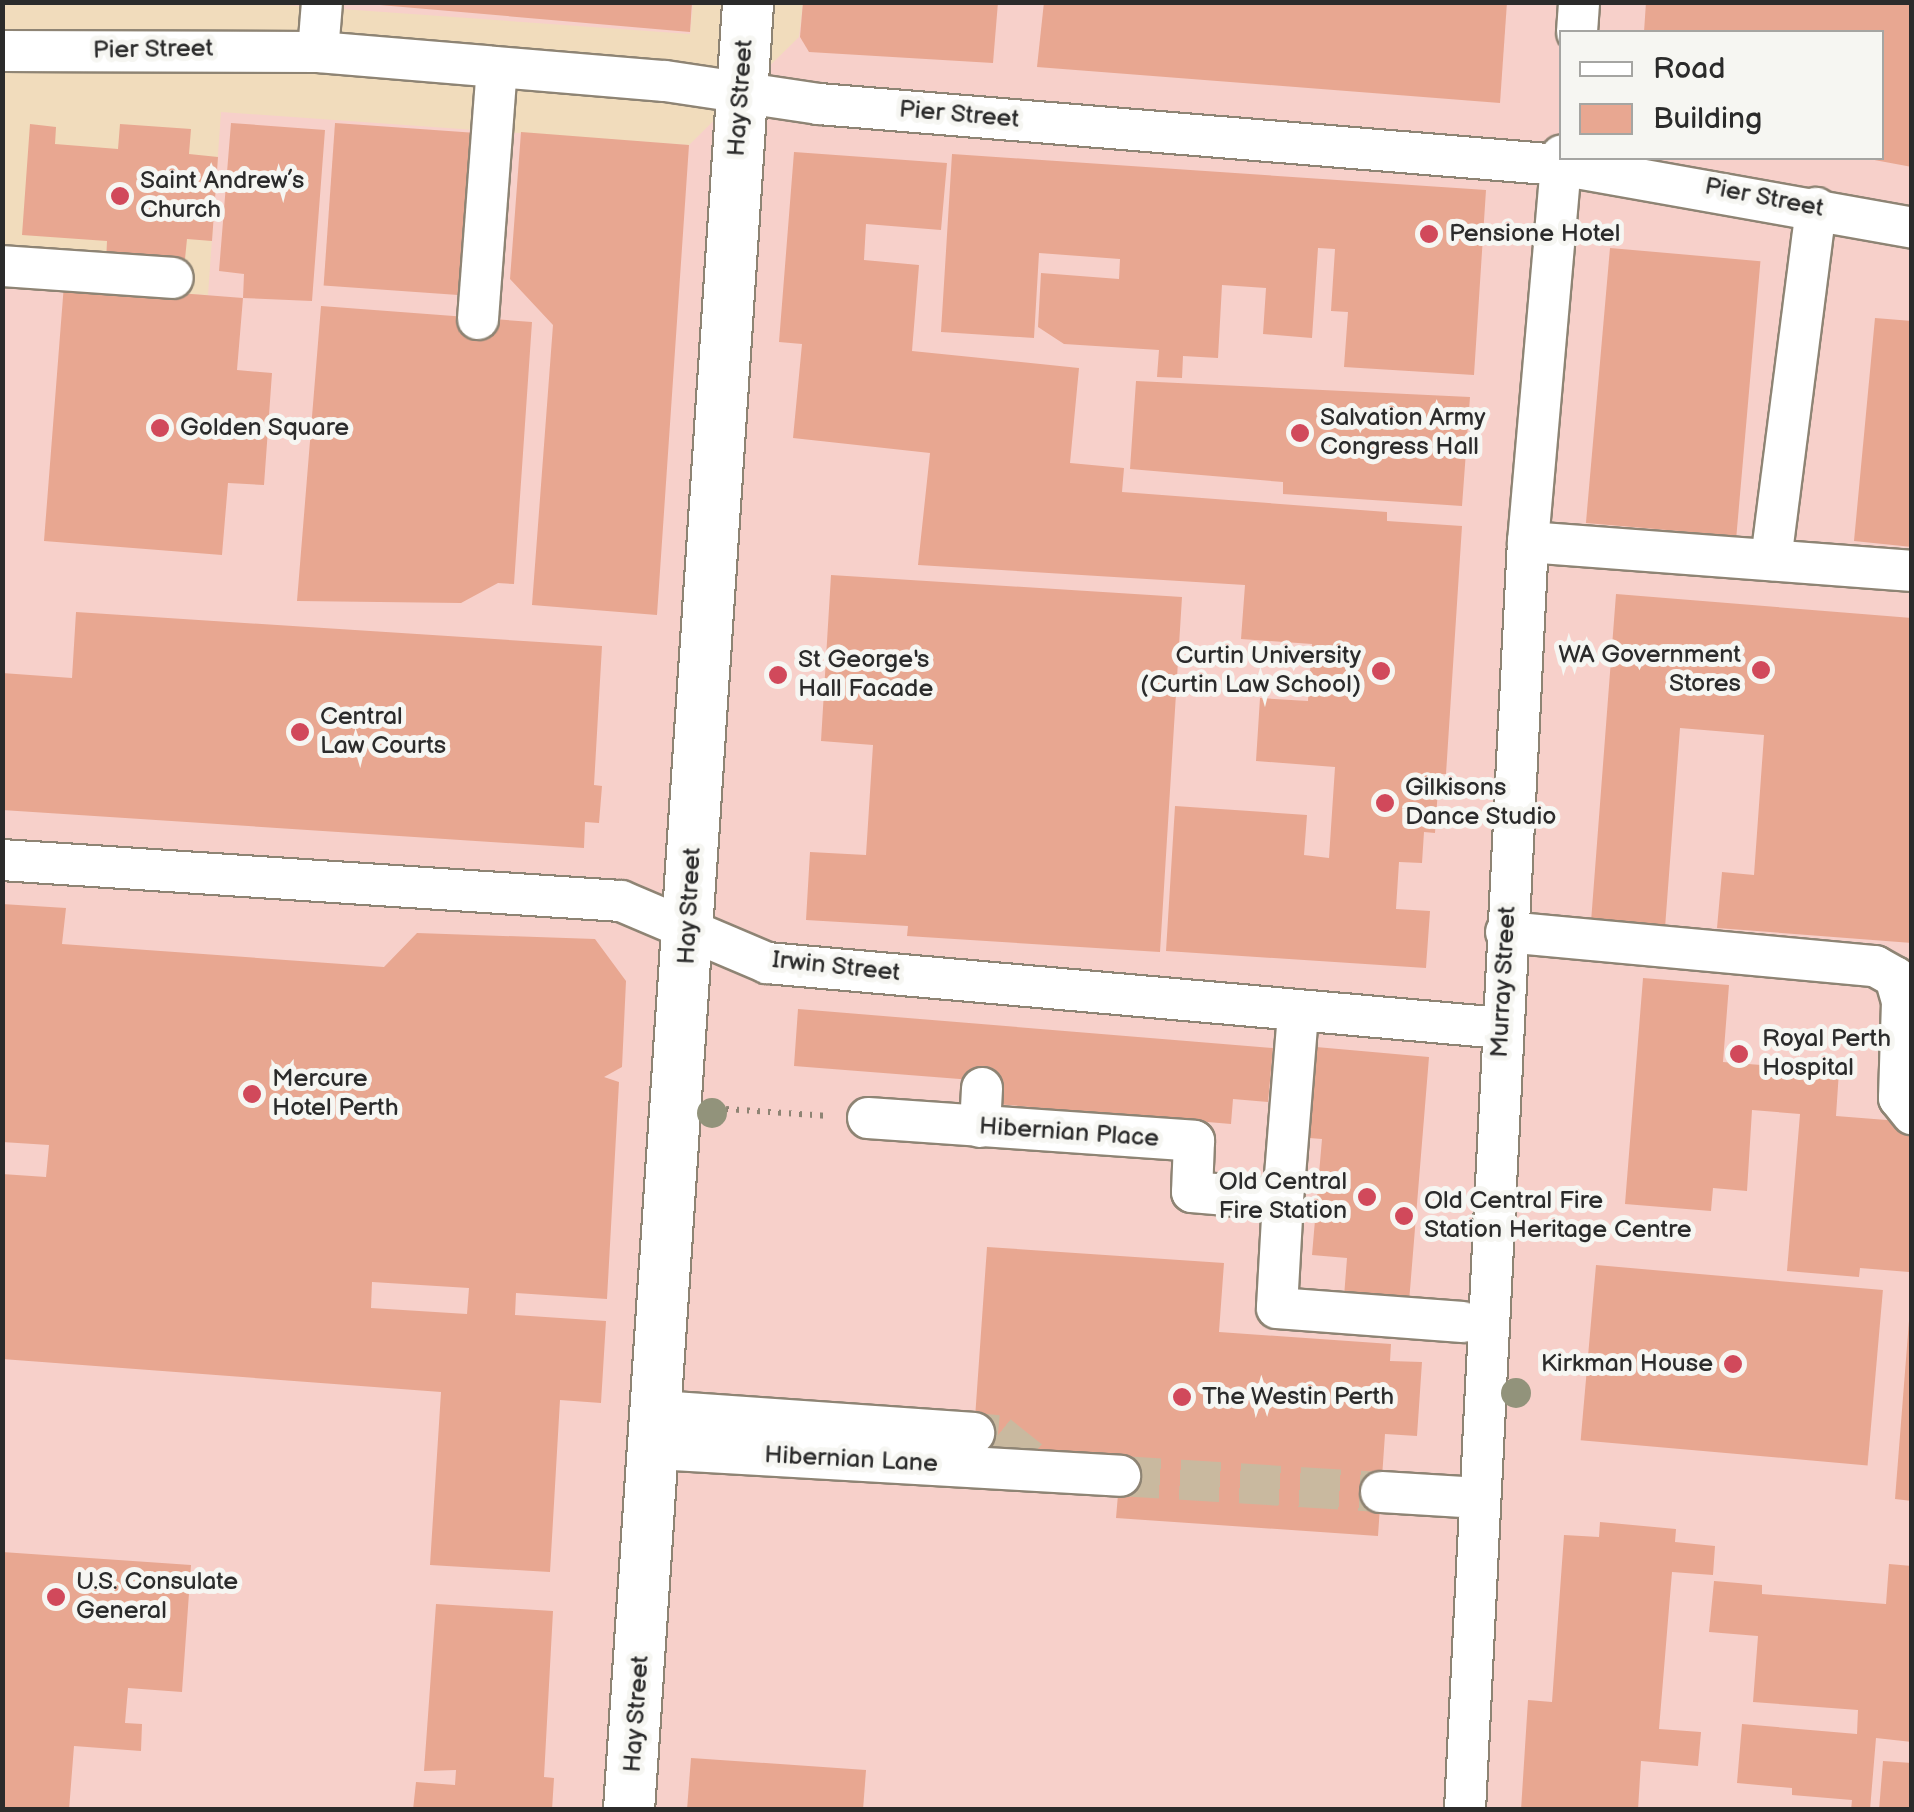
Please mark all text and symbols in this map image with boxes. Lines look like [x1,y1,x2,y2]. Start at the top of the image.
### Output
legend [1559,30,1884,160]
street label: Pier Street [92,34,214,66]
street label: Hay Street [722,38,760,158]
text: Road [1653,51,1726,87]
street label: Pier Street [898,95,1020,135]
text: Building [1653,101,1762,137]
place label: Saint Andrew’s Church [140,167,304,226]
street label: Pier Street [1702,172,1826,224]
marker: Saint Andrew’s Church [109,185,131,207]
place label: Pensione Hotel [1449,219,1620,249]
marker: Pensione Hotel [1418,223,1440,245]
place label: Salvation Army Congress Hall [1320,404,1486,463]
place label: Golden Square [180,413,349,443]
marker: Golden Square [149,417,171,439]
marker: Salvation Army Congress Hall [1289,422,1311,444]
place label: WA Government Stores [1558,641,1741,700]
place label: Curtin University (Curtin Law School) [1140,642,1361,701]
place label: St George's Hall Facade [798,646,933,705]
marker: WA Government Stores [1750,659,1772,681]
marker: Curtin University (Curtin Law School) [1370,660,1392,682]
marker: St George's Hall Facade [767,664,789,686]
place label: Central Law Courts [320,703,446,762]
marker: Central Law Courts [289,721,311,743]
place label: Gilkisons Dance Studio [1405,774,1557,833]
marker: Gilkisons Dance Studio [1374,792,1396,814]
street label: Hay Street [672,846,708,966]
street label: Murray Street [1485,904,1523,1060]
street label: Irwin Street [770,945,902,989]
place label: Royal Perth Hospital [1762,1025,1891,1084]
marker: Royal Perth Hospital [1726,1041,1752,1067]
place label: Mercure Hotel Perth [272,1065,399,1124]
marker: Mercure Hotel Perth [241,1083,263,1105]
street label: Hibernian Place [978,1112,1160,1154]
place label: Old Central Fire Station [1218,1168,1347,1227]
marker: Old Central Fire Station [1356,1186,1378,1208]
place label: Old Central Fire Station Heritage Centre [1424,1187,1692,1246]
marker: Old Central Fire Station Heritage Centre [1393,1205,1415,1227]
place label: Kirkman House [1541,1349,1713,1379]
marker: Kirkman House [1722,1353,1744,1375]
place label: The Westin Perth [1202,1382,1395,1412]
marker: The Westin Perth [1171,1386,1193,1408]
street label: Hibernian Lane [763,1440,939,1480]
place label: U.S. Consulate General [76,1568,238,1627]
marker: U.S. Consulate General [45,1586,67,1608]
street label: Hay Street [618,1654,656,1774]

